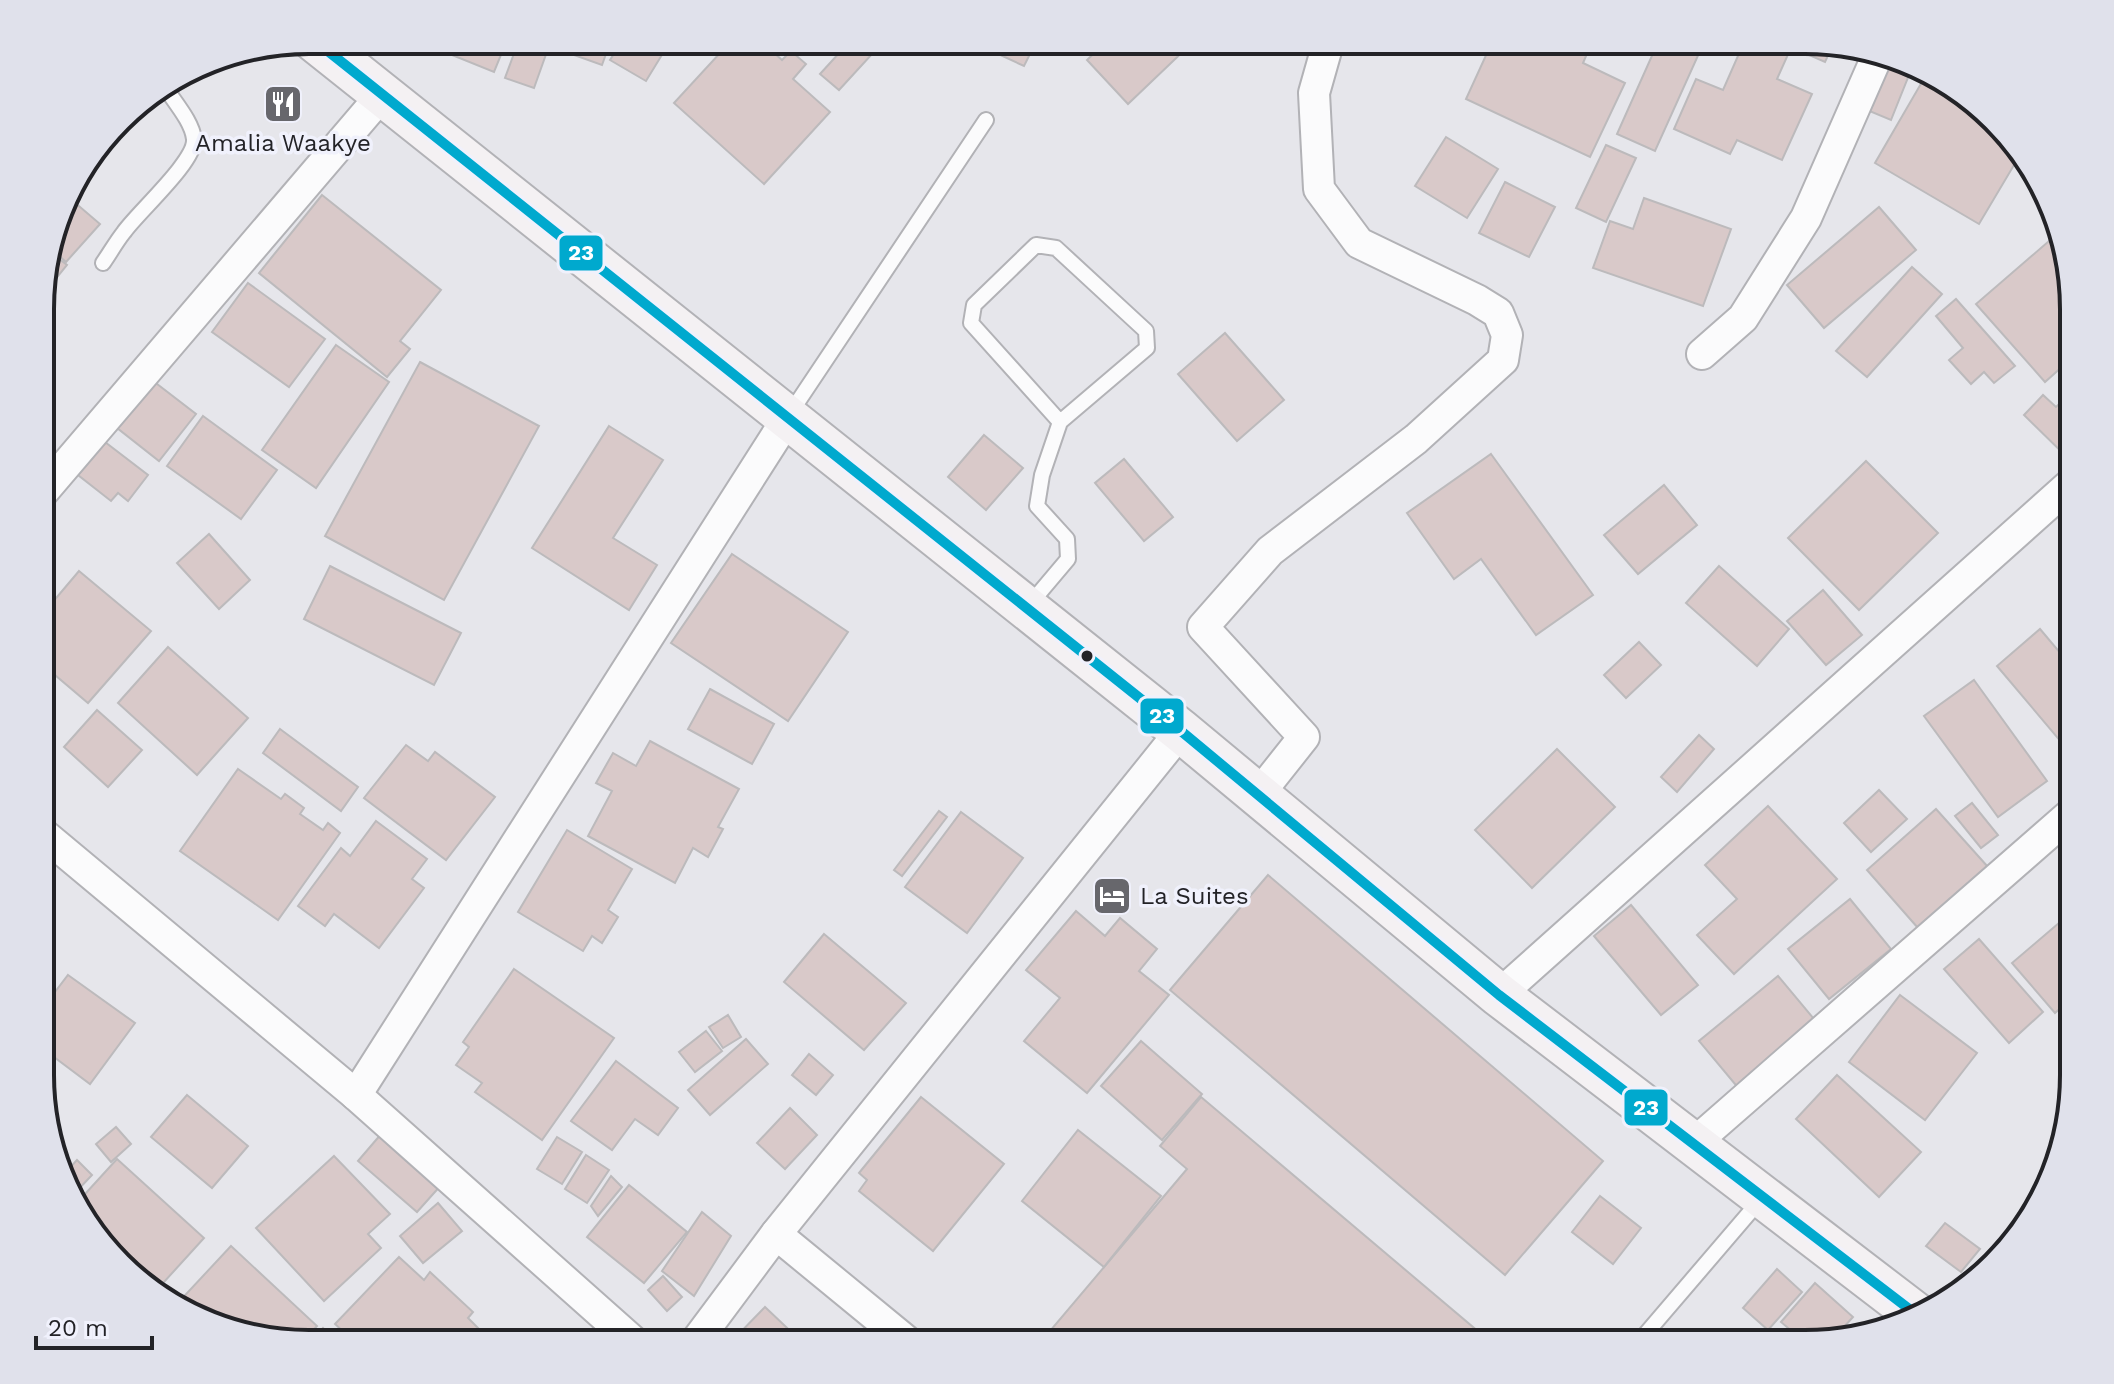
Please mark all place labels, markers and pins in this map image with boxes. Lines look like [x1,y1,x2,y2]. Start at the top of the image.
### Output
restaurant icon: Amalia Waakye [262,83,304,125]
place label: Amalia Waakye [195,129,371,157]
unlabelled marker [1079,648,1095,664]
hotel icon: La Suites [1091,875,1133,917]
place label: La Suites [1140,882,1249,910]

